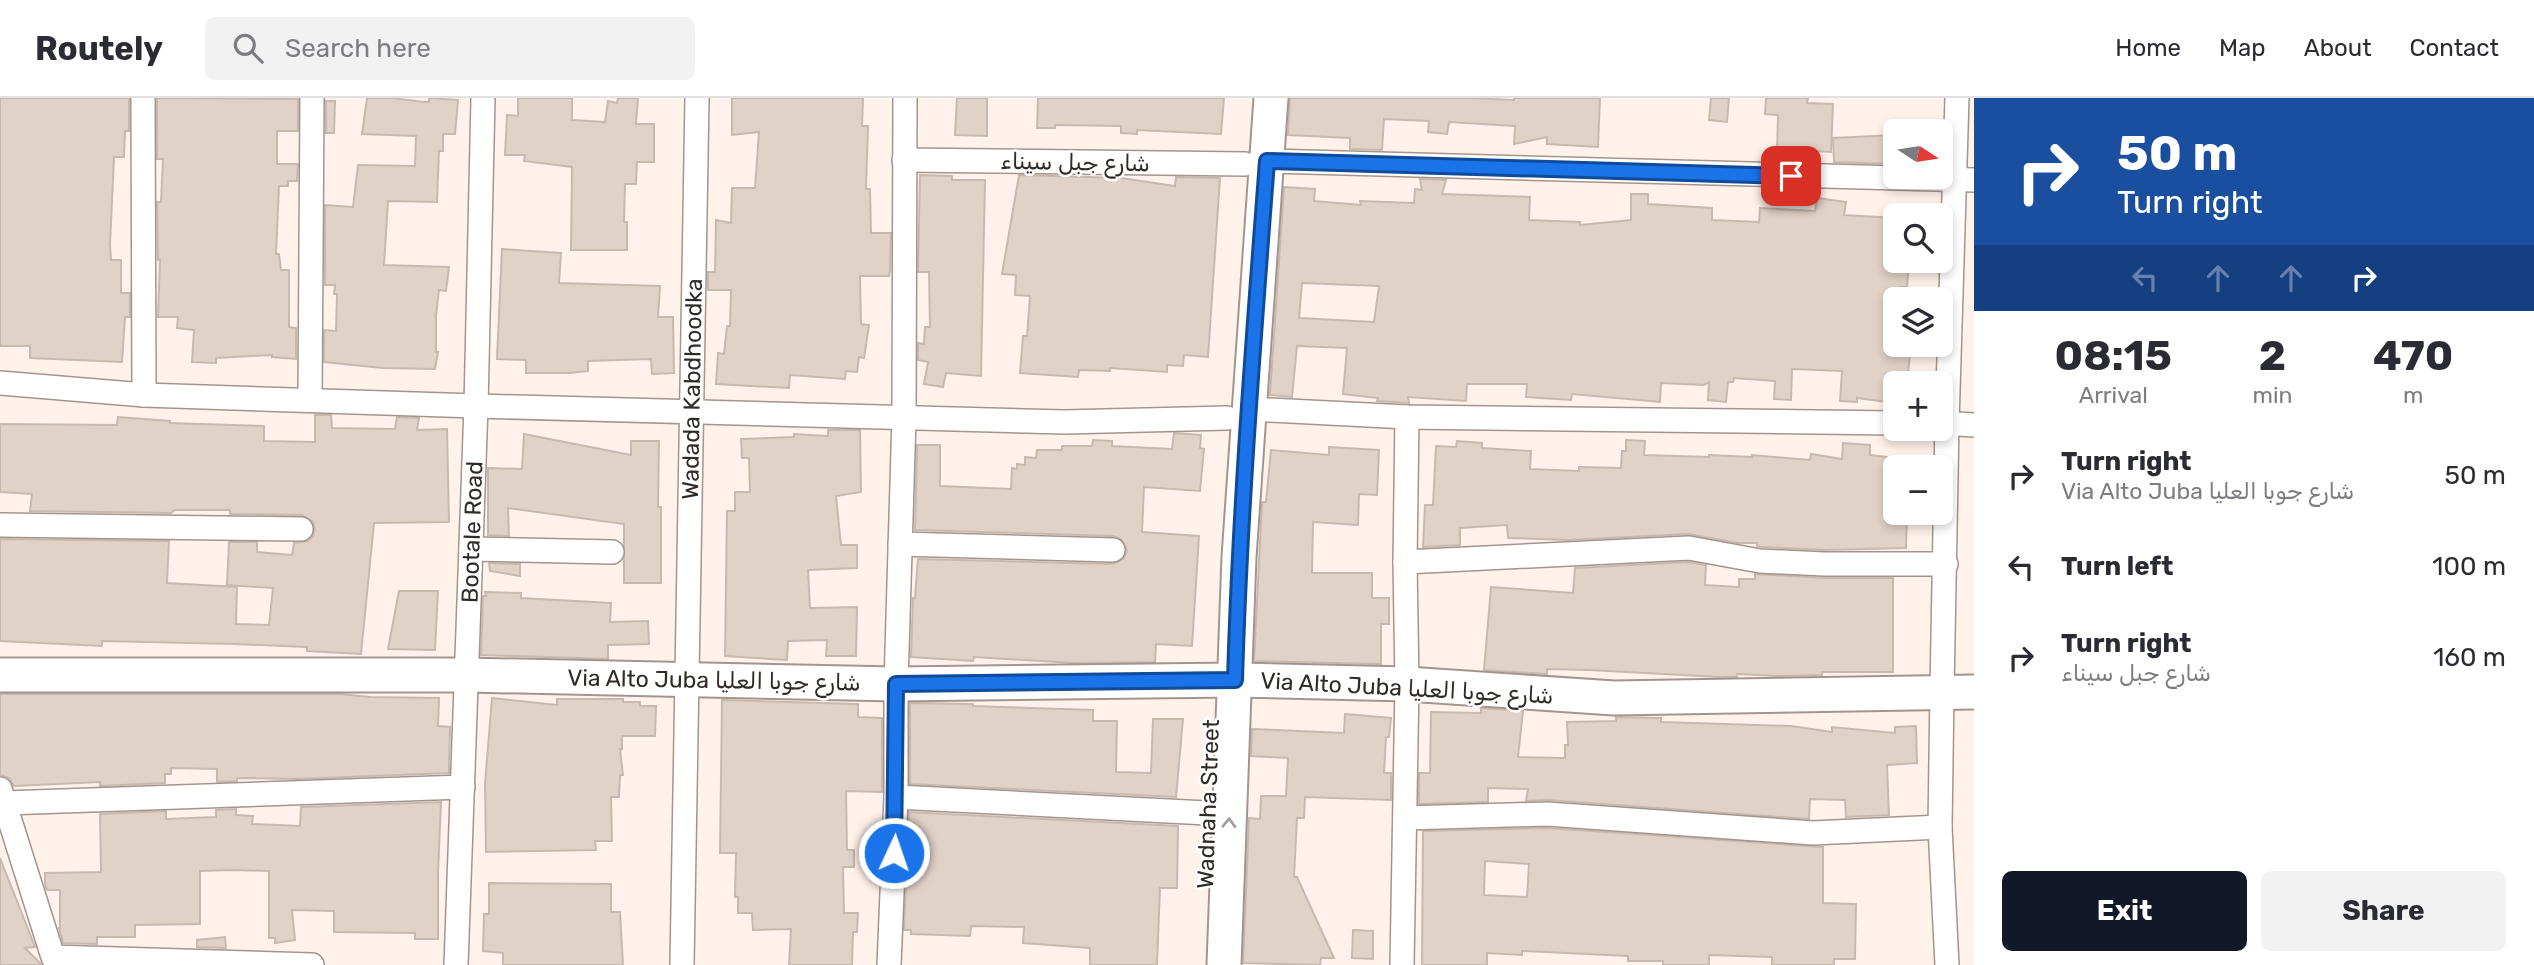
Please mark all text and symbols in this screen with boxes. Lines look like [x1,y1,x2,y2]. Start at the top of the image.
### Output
search box [205,17,695,80]
text: Routely [35,29,163,68]
icon: search [229,29,267,67]
text: Search here [285,33,431,64]
text: Home [2115,34,2181,62]
text: Map [2219,34,2266,62]
text: About [2304,34,2372,62]
text: Contact [2410,34,2499,62]
north arrow [1883,119,1953,189]
map controls [1883,119,1953,525]
text: 50 m [2117,124,2237,182]
icon: right [2002,126,2093,217]
pin [1761,146,1821,206]
street label: شارع جبل سيناء [1000,147,1150,179]
icon: arrive [1772,157,1810,195]
text: Turn right [2117,183,2262,221]
button: search [1883,203,1953,273]
icon: left [2126,259,2164,297]
icon: ahead [2199,259,2237,297]
icon: ahead [2272,259,2310,297]
icon: right [2345,259,2383,297]
street label: Wadada Kabdhoodka [676,278,708,500]
button: layers [1883,287,1953,357]
text: 08:15 [2055,331,2172,381]
text: 2 [2259,331,2286,381]
text: 470 [2373,331,2453,381]
button: + [1883,371,1953,441]
text: Arrival [2079,381,2148,409]
text: min [2252,381,2292,409]
text: m [2403,381,2423,409]
text: Turn right [2061,446,2191,477]
button: − [1883,455,1953,525]
icon: right [2002,457,2040,495]
text: 50 m [2445,460,2506,491]
street label: Bootale Road [456,461,488,603]
text: Via Alto Juba شارع جوبا العليا [2061,477,2354,505]
icon: left [2002,548,2040,586]
text: Turn left [2061,551,2173,582]
text: 100 m [2432,551,2506,582]
text: Turn right [2061,628,2191,659]
icon: right [2002,639,2040,677]
text: 160 m [2433,642,2506,673]
text: شارع جبل سيناء [2061,659,2211,687]
street label: Via Alto Juba شارع جوبا العليا [567,663,861,699]
street label: Via Alto Juba شارع جوبا العليا [1260,666,1554,712]
street label: Wadnaha Street [1191,719,1225,889]
position arrow [857,816,931,890]
one-way arrow [1222,818,1237,829]
button: Exit [2002,871,2247,951]
button: Share [2261,871,2506,951]

